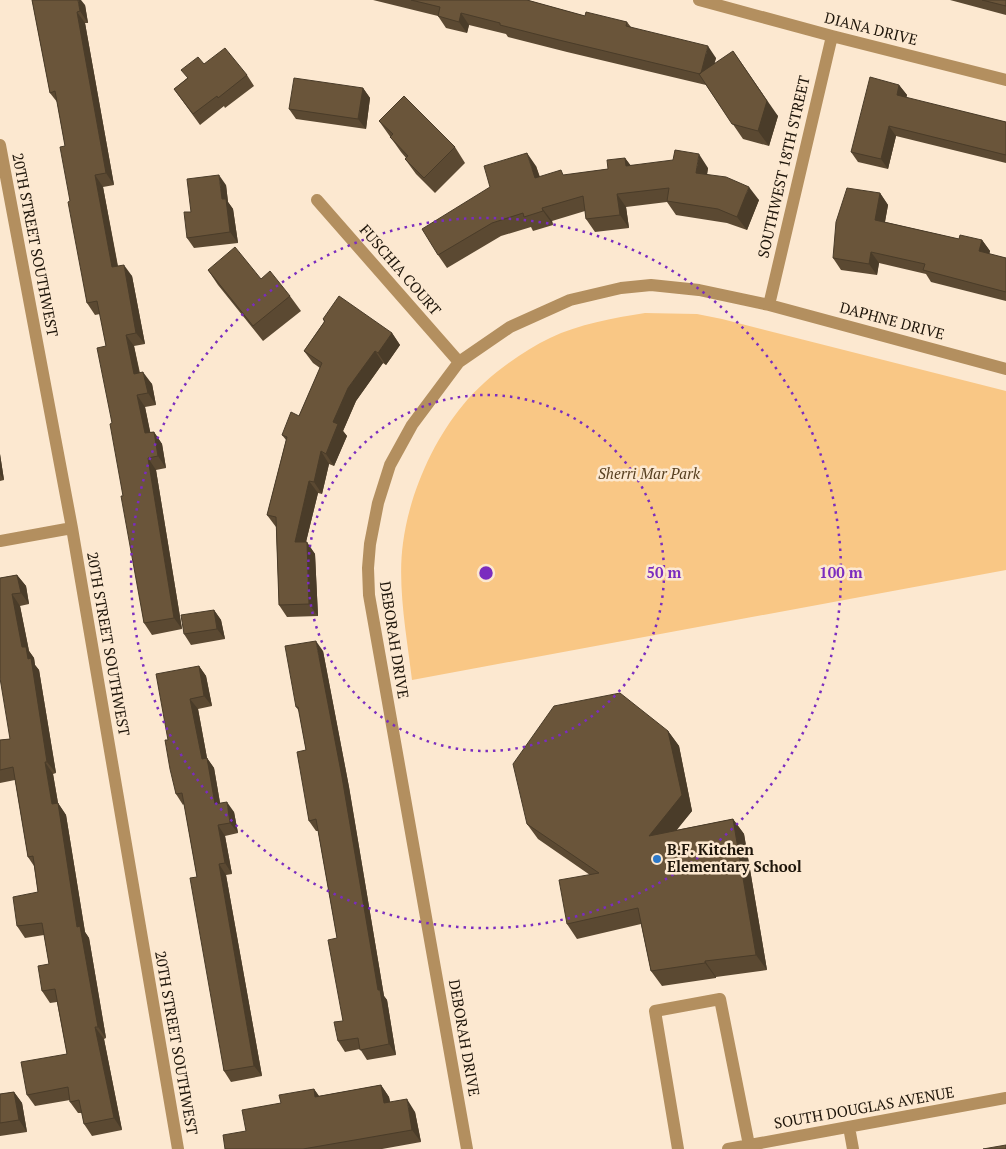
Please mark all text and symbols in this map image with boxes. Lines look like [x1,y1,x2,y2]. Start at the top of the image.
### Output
street label: DIANA DRIVE [823,7,920,49]
street label: SOUTHWEST 18TH STREET [752,74,814,260]
street label: 20TH STREET SOUTHWEST [8,151,64,338]
street label: FUSCHIA COURT [356,220,446,319]
street label: DAPHNE DRIVE [838,296,947,344]
park label: Sherri Mar Park [598,463,701,483]
street label: 20TH STREET SOUTHWEST [83,550,135,737]
text: 50 m [647,562,682,582]
text: 100 m [819,562,863,582]
centre of rings [477,564,495,582]
street label: DEBORAH DRIVE [376,580,414,700]
place label: B.F. Kitchen Elementary School [667,839,802,876]
marker: B.F. Kitchen Elementary School [651,853,663,865]
street label: 20TH STREET SOUTHWEST [151,949,203,1136]
street label: DEBORAH DRIVE [445,978,485,1098]
street label: SOUTH DOUGLAS AVENUE [772,1081,955,1133]

